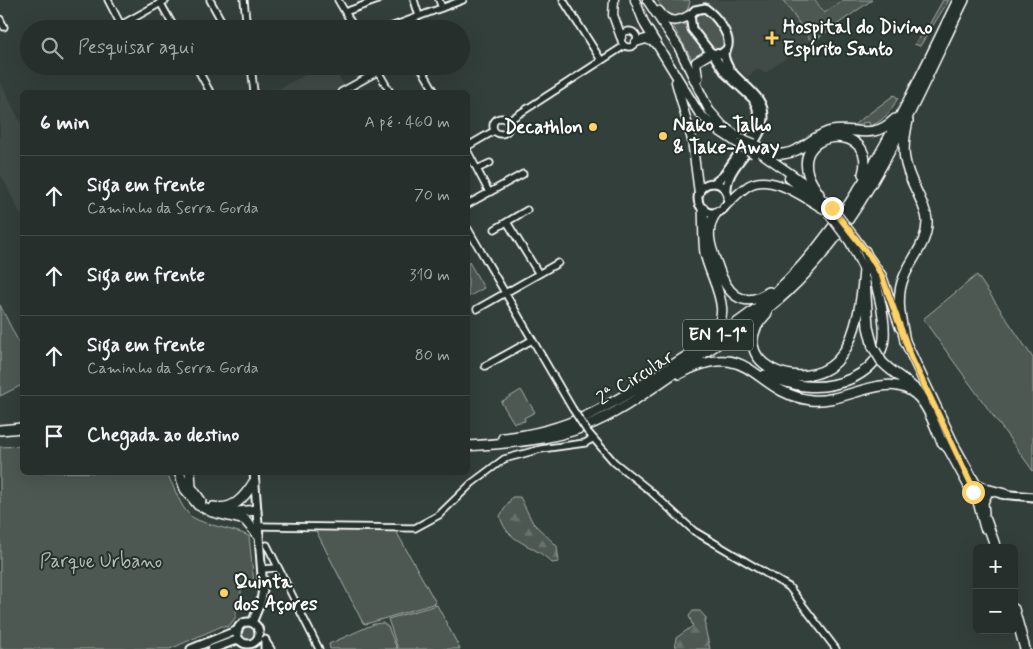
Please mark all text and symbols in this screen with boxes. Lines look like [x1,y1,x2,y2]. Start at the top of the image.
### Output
place label: Hospital do Divino Espírito Santo [783,15,933,62]
search box [20,20,470,75]
marker: Hospital do Divino Espírito Santo [765,31,779,45]
icon: search [38,34,66,62]
text: Pesquisar aqui [78,35,194,60]
text: 6 min [40,109,90,137]
text: A pé · 460 m [365,112,450,133]
place label: Nako - Talho & Take-Away [673,113,780,160]
place label: Decathlon [504,115,583,140]
marker: Decathlon [587,121,599,133]
marker: Nako - Talho & Take-Away [657,130,669,142]
text: Siga em frente [87,173,205,198]
icon: ahead [40,182,68,210]
text: 70 m [414,185,450,206]
route end [821,197,844,220]
text: Caminho da Serra Gorda [87,198,259,219]
icon: ahead [40,262,68,290]
text: Siga em frente [87,263,205,288]
text: 310 m [409,265,450,286]
road number: EN 1-1ª [683,320,753,350]
text: Siga em frente [87,333,205,358]
icon: ahead [40,342,68,370]
text: 80 m [415,345,450,366]
street label: 2ª Circular [592,345,678,411]
text: Caminho da Serra Gorda [87,358,259,379]
icon: arrive [40,422,68,450]
text: Chegada ao destino [87,423,239,448]
route start [962,481,985,504]
map controls [973,544,1018,634]
button: + [973,544,1018,589]
park label: Parque Urbano [40,549,162,574]
place label: Quinta dos Açores [234,570,318,617]
marker: Quinta dos Açores [218,587,230,599]
button: − [973,589,1018,634]

